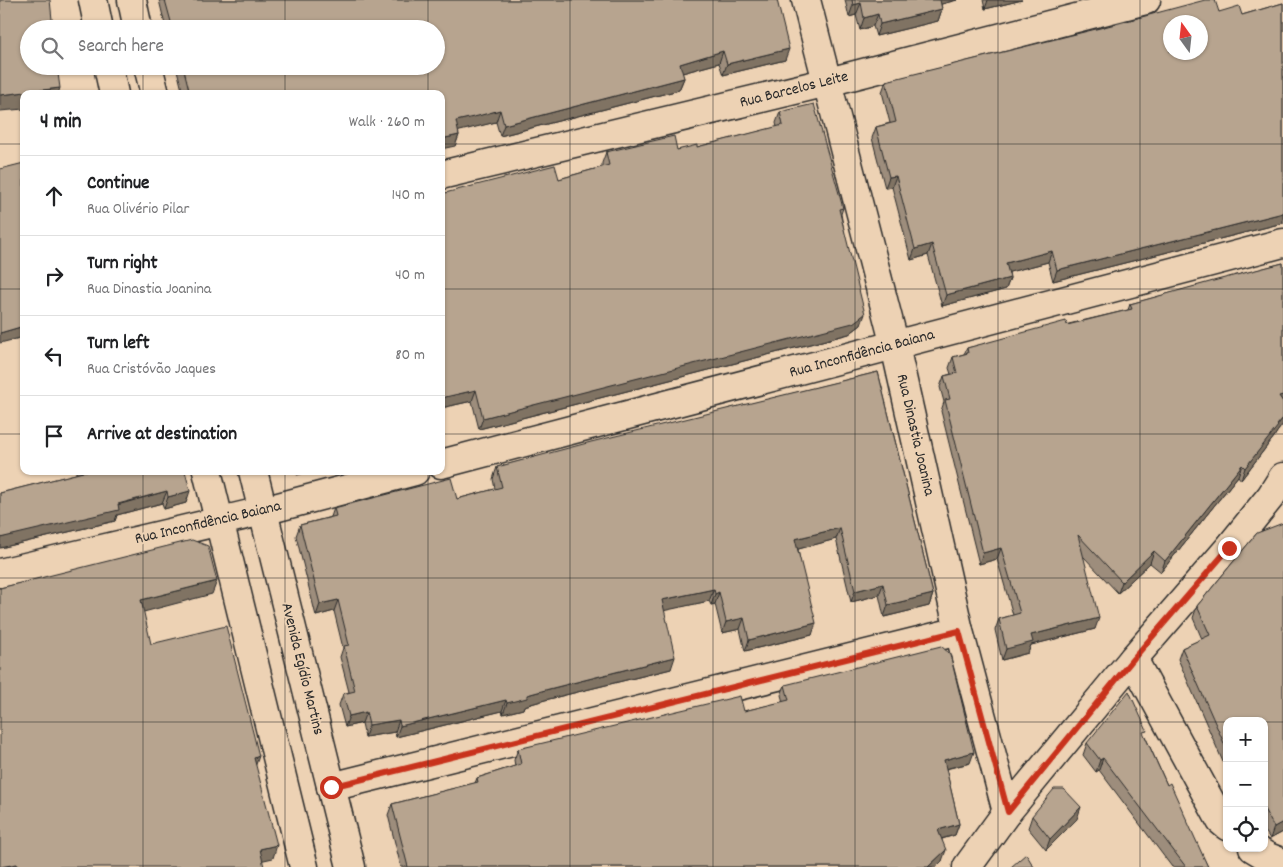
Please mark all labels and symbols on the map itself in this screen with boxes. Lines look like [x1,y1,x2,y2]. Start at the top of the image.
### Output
north arrow [1163,15,1208,60]
street label: Rua Barcelos Leite [737,65,851,115]
street label: Rua Inconfidência Baiana [787,323,938,384]
street label: Rua Dinastia Joanina [890,372,940,499]
street label: Rua Inconfidência Baiana [133,495,284,551]
route end [1218,537,1241,560]
street label: Avenida Egídio Martins [274,600,330,738]
route start [320,776,343,799]

